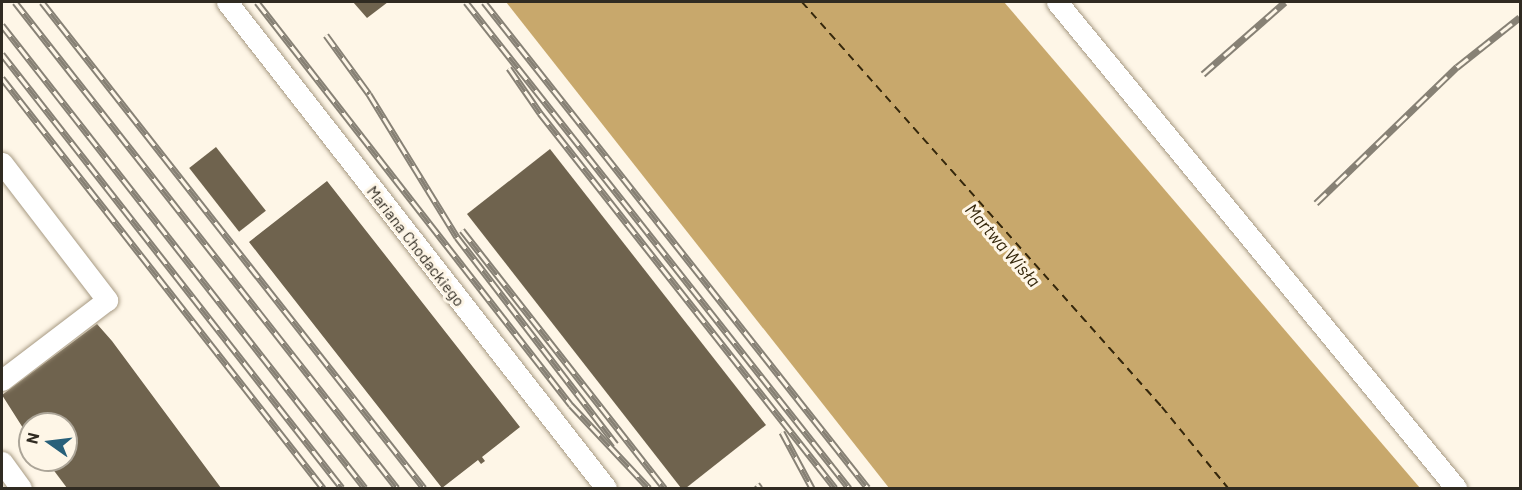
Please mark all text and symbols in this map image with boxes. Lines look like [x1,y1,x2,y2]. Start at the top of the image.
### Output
street label: Mariana Chodackiego [363,182,469,310]
water label: Martwa Wisła [961,199,1045,291]
north arrow [18,412,78,472]
text: N [21,431,42,445]

